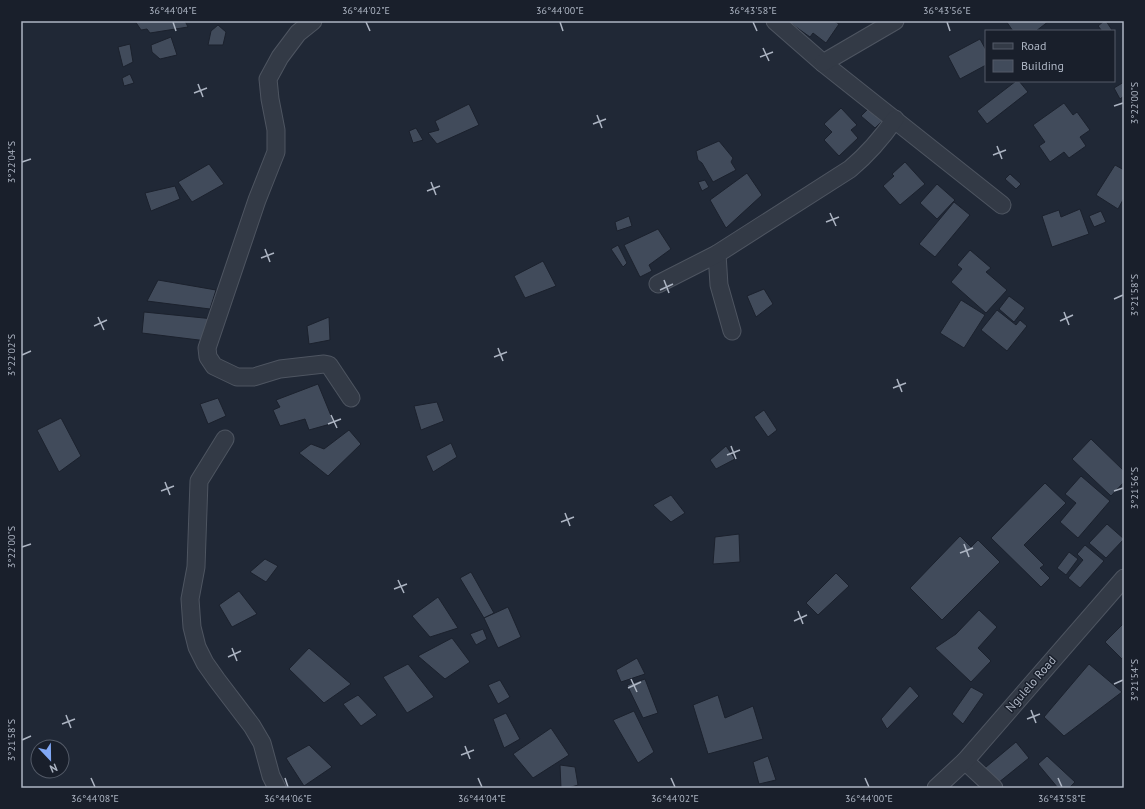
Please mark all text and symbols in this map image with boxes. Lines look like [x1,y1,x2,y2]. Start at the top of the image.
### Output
text: 36°44'04"E [149,4,197,17]
text: 36°44'02"E [342,4,390,17]
text: 36°44'00"E [536,4,584,17]
text: 36°43'58"E [729,4,777,17]
text: 36°43'56"E [923,4,971,17]
legend [985,30,1115,82]
text: Road [1021,38,1046,53]
text: Building [1021,58,1064,73]
text: 3°22'00"S [1128,82,1141,124]
text: 3°22'04"S [5,141,18,183]
text: 3°21'58"S [1128,274,1141,316]
text: 3°22'02"S [5,334,18,376]
text: 3°21'56"S [1128,467,1141,509]
text: 3°22'00"S [5,526,18,568]
street label: Ngulelo Road [1002,653,1059,715]
text: 3°21'54"S [1128,659,1141,701]
text: 3°21'58"S [5,719,18,761]
north arrow [30,739,70,779]
text: N [48,760,60,776]
text: 36°44'08"E [71,792,119,805]
text: 36°44'06"E [264,792,312,805]
text: 36°44'04"E [458,792,506,805]
text: 36°44'02"E [651,792,699,805]
text: 36°44'00"E [845,792,893,805]
text: 36°43'58"E [1038,792,1086,805]

